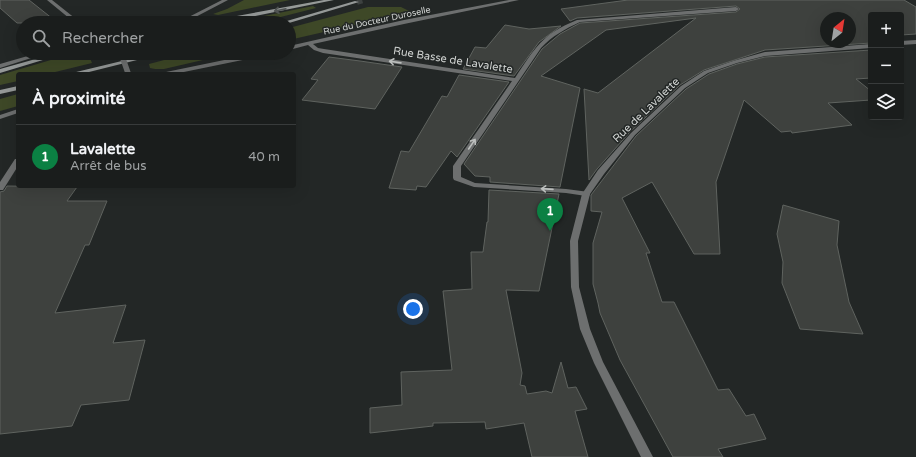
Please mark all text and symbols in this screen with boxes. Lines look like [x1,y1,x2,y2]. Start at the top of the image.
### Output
street label: Rue du Docteur Duroselle [322,4,432,38]
one-way arrow [274,6,287,14]
north arrow [820,12,856,48]
map controls [868,12,904,120]
button: + [868,12,904,48]
search box [16,16,296,60]
icon: search [30,27,52,49]
text: Rechercher [62,29,144,47]
street label: Rue Basse de Lavalette [392,44,514,76]
button: − [868,48,904,84]
one-way arrow [389,58,402,66]
street label: Rue de Lavalette [610,75,682,145]
button: layers [868,84,904,120]
text: À proximité [32,88,125,109]
one-way arrow [468,139,476,150]
text: Lavalette [70,140,135,158]
text: 1 [41,149,49,165]
text: 40 m [248,149,280,165]
text: Arrêt de bus [70,158,146,174]
one-way arrow [541,186,554,193]
pin: 1 [537,198,563,231]
your location [403,299,423,319]

